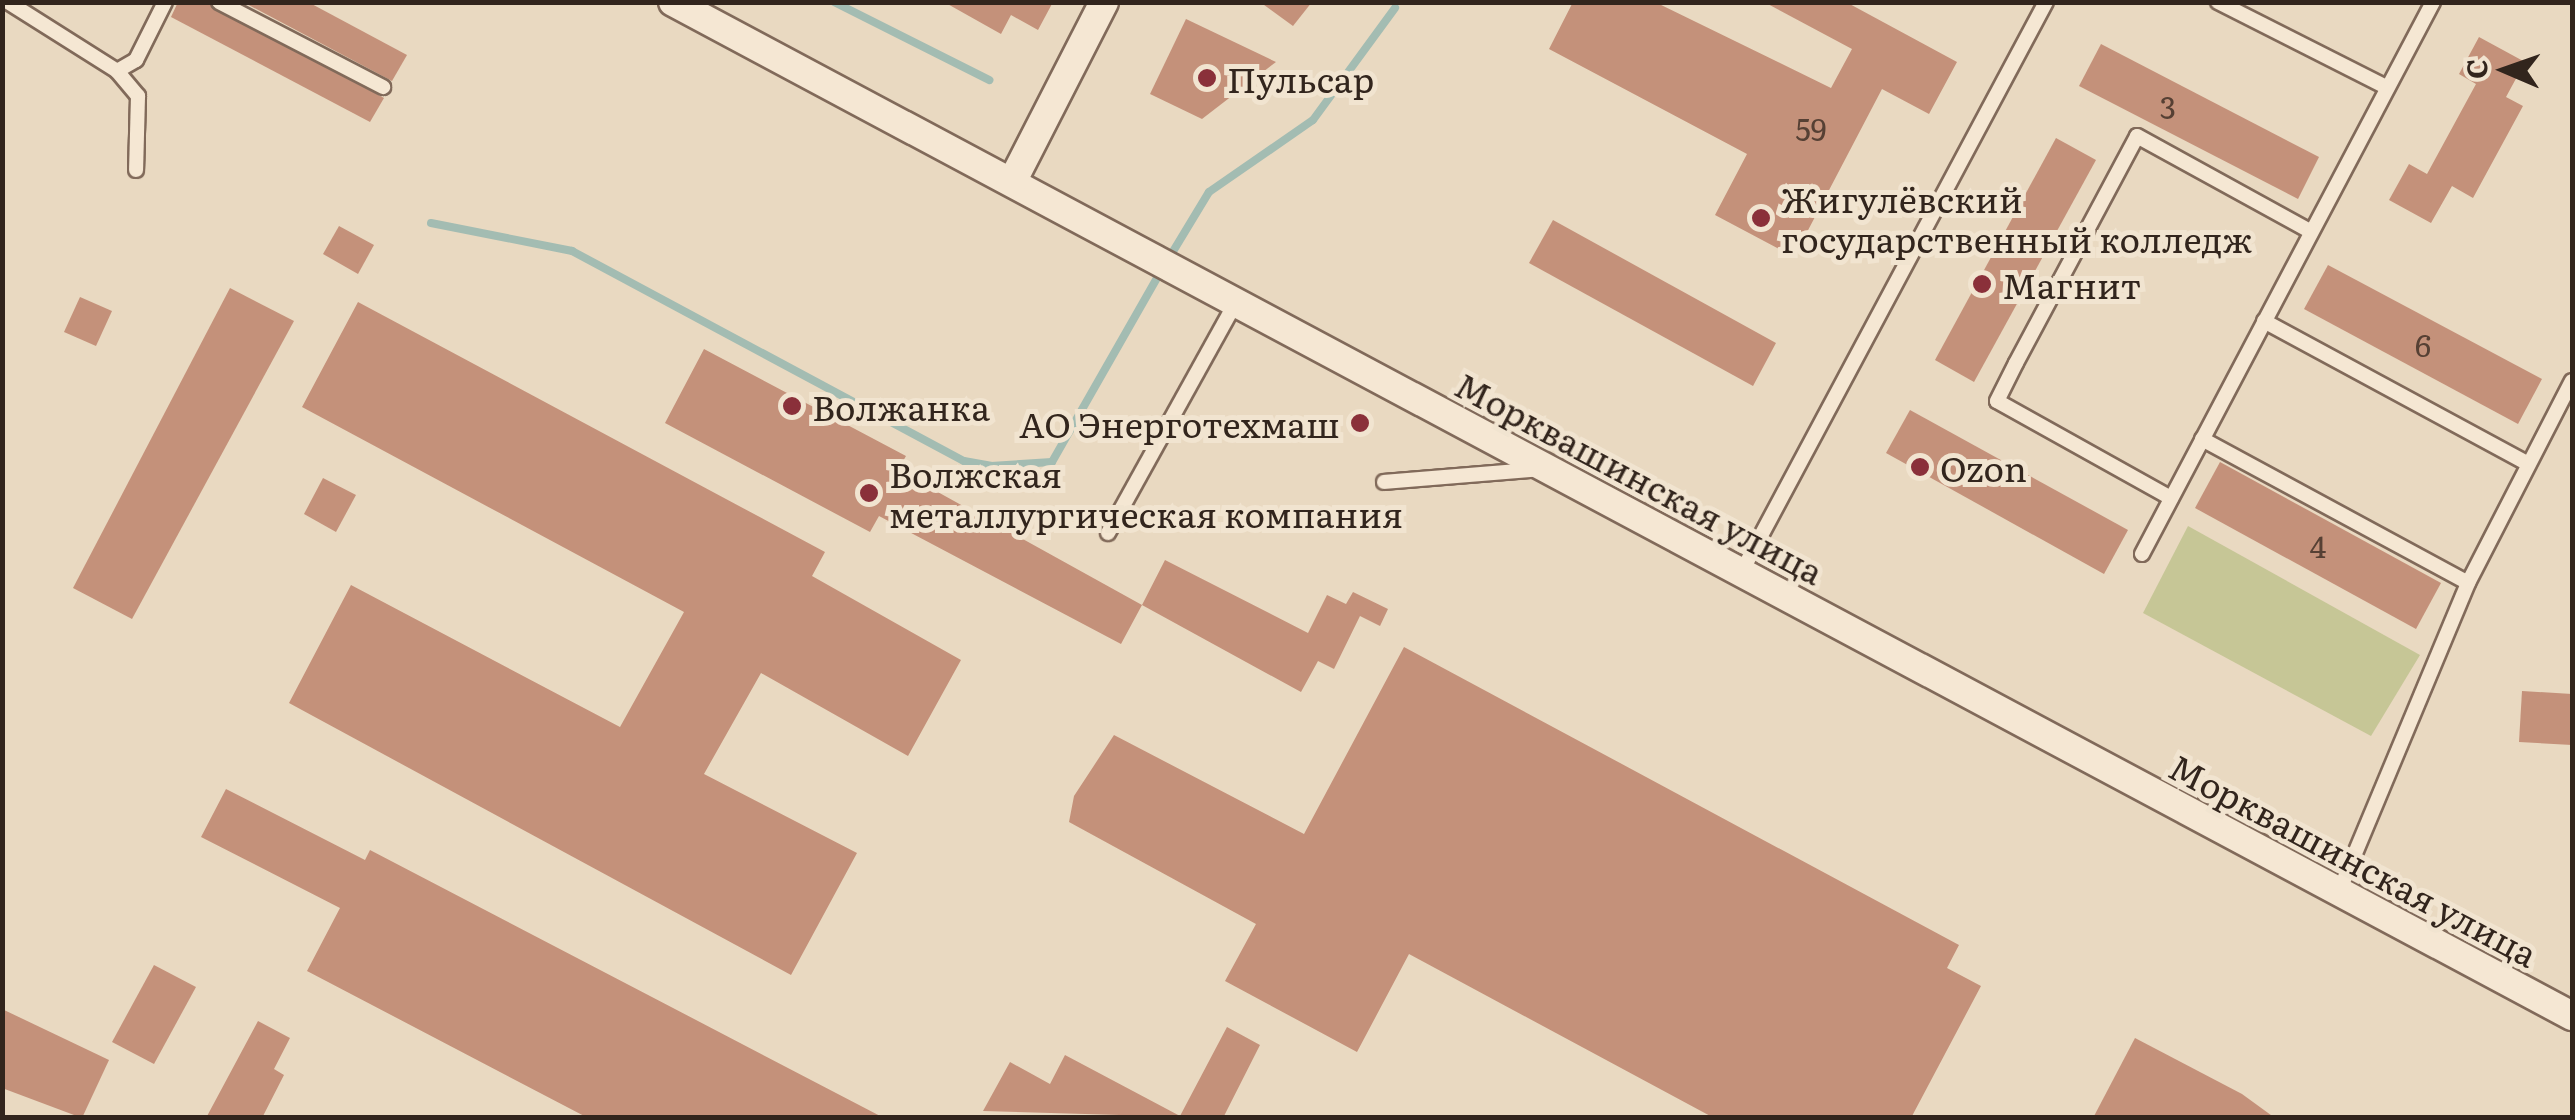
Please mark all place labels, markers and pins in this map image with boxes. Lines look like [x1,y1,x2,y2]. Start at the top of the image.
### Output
place label: Пульсар [1227,57,1374,99]
marker: Пульсар [1196,67,1218,89]
place label: Жигулёвский государственный колледж [1781,177,2252,259]
marker: Жигулёвский государственный колледж [1750,207,1772,229]
place label: Магнит [2002,263,2141,305]
marker: Магнит [1971,273,1993,295]
place label: Волжанка [812,385,990,427]
marker: Волжанка [781,395,803,417]
place label: АО Энерготехмаш [1019,402,1340,444]
marker: АО Энерготехмаш [1349,412,1371,434]
place label: Ozon [1940,446,2027,488]
place label: Волжская металлургическая компания [889,452,1403,534]
marker: Ozon [1909,456,1931,478]
marker: Волжская металлургическая компания [858,482,880,504]

